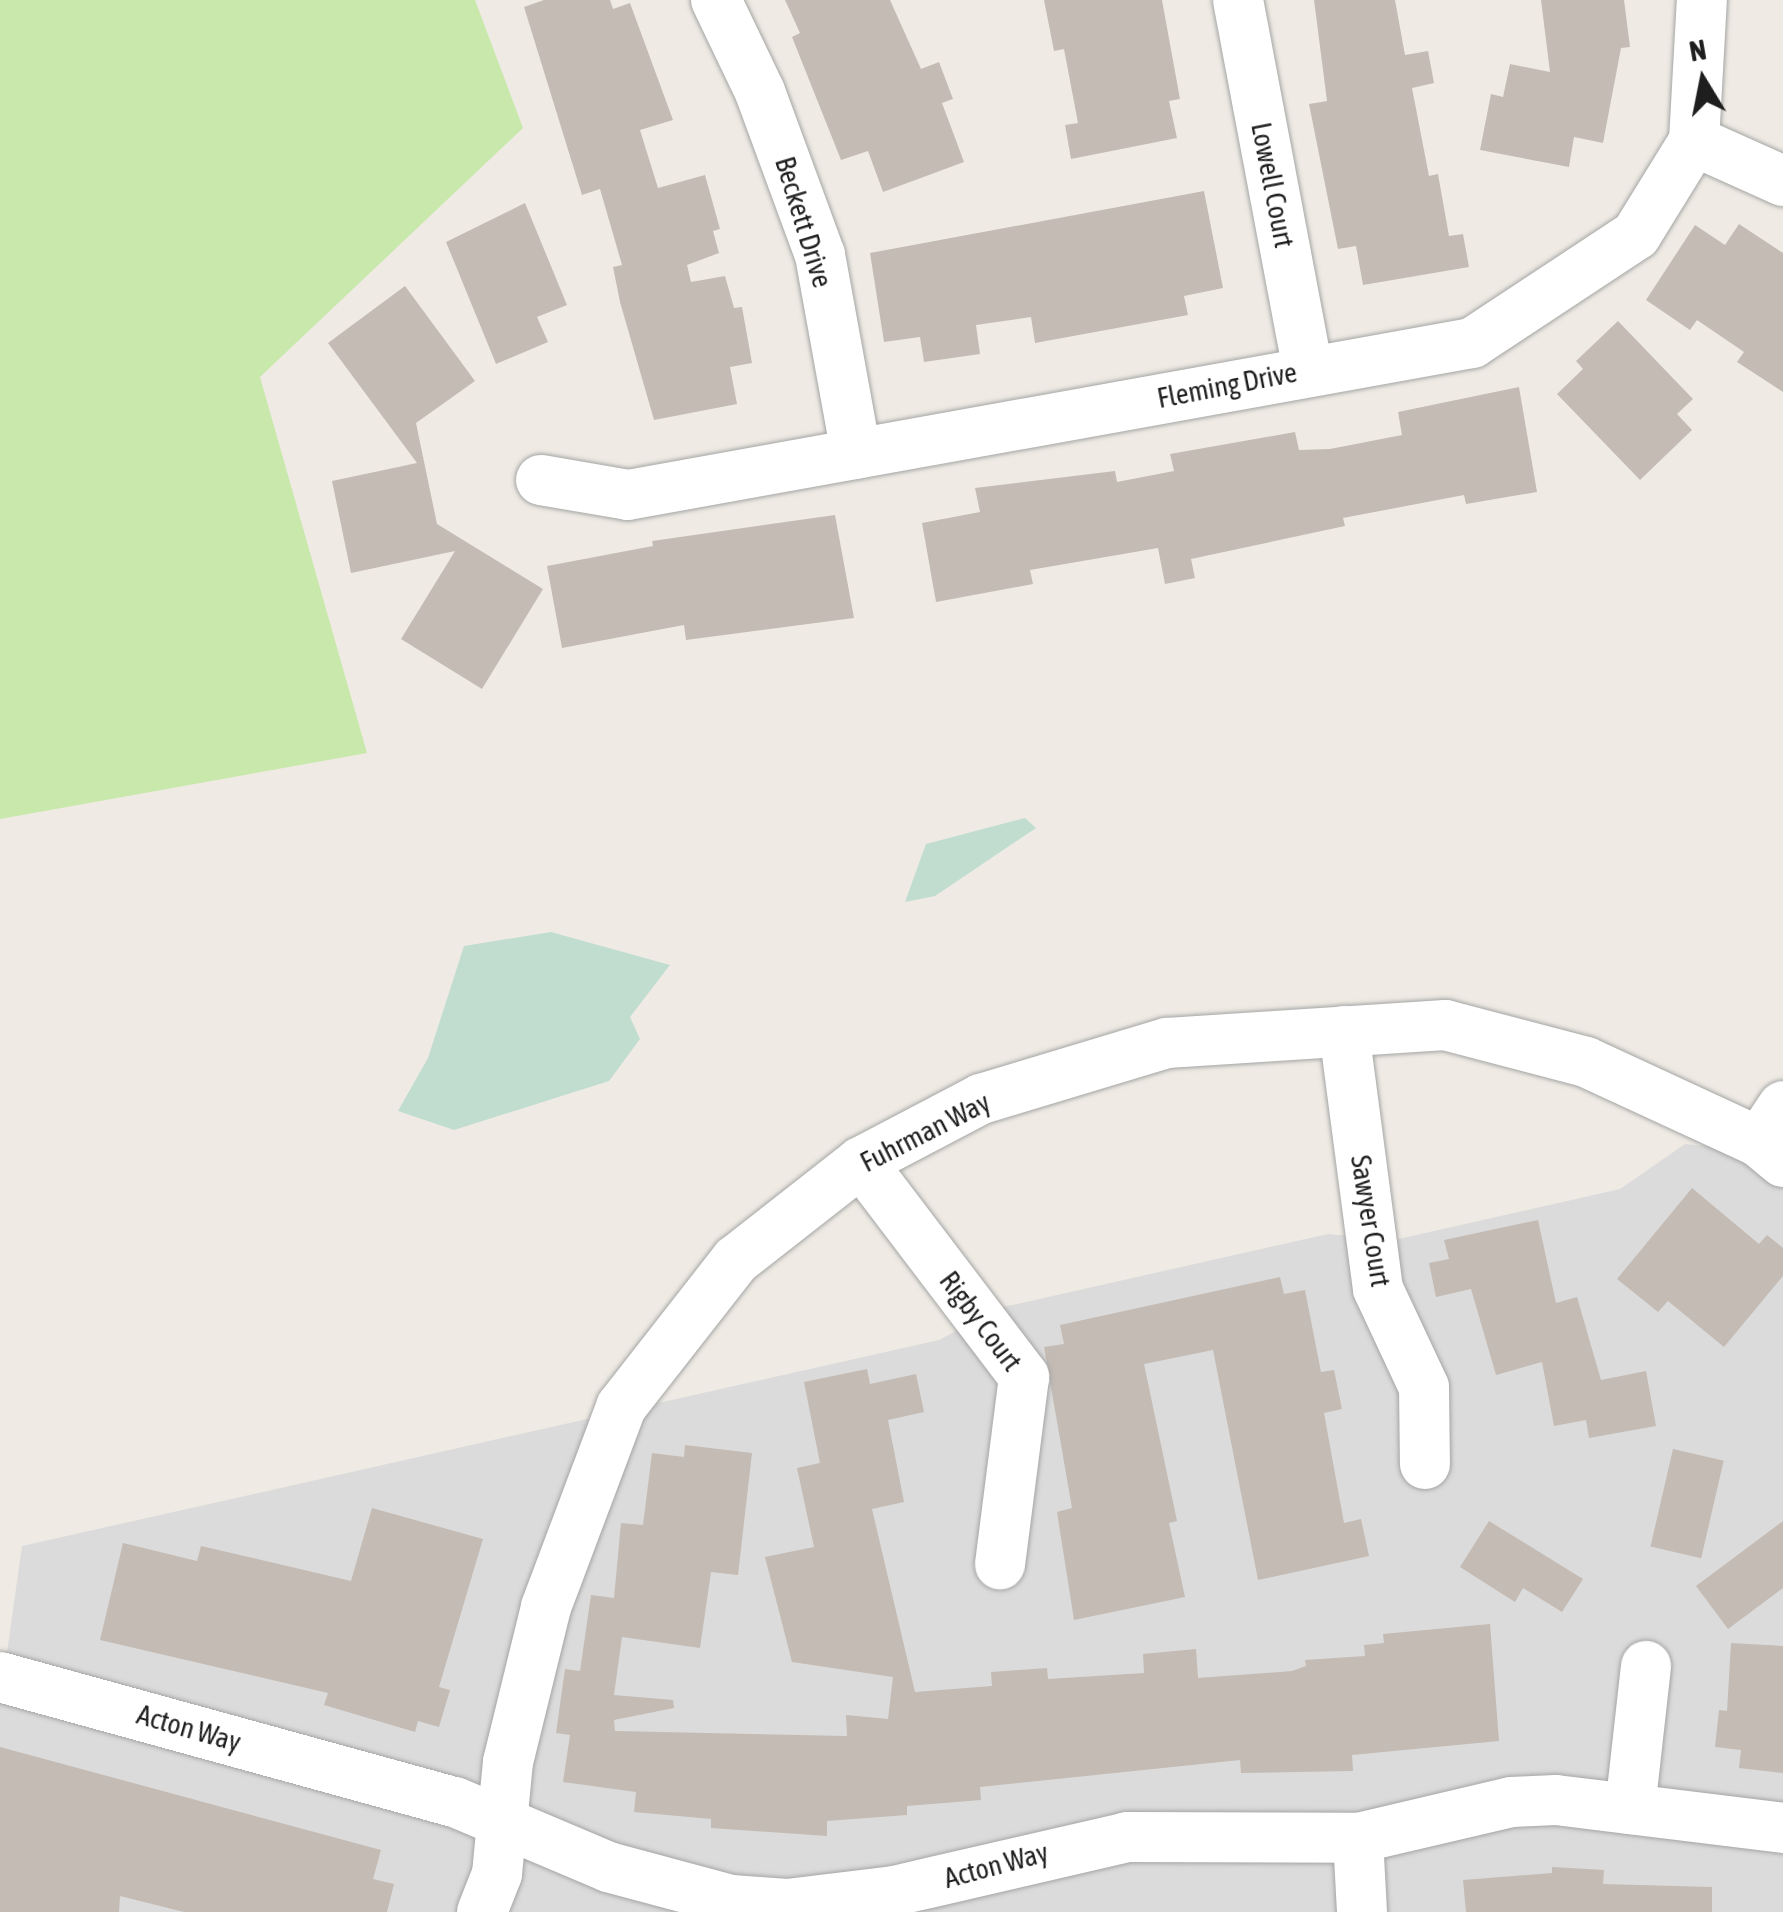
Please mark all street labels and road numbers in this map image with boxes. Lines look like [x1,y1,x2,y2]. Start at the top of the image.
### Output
street label: Lowell Court [1244,120,1302,250]
street label: Beckett Drive [768,153,840,291]
street label: Fleming Drive [1154,355,1300,415]
street label: Fuhrman Way [855,1085,995,1179]
street label: Sawyer Court [1344,1153,1398,1289]
street label: Rigby Court [933,1265,1029,1377]
street label: Acton Way [133,1697,245,1759]
street label: Acton Way [940,1835,1052,1895]

